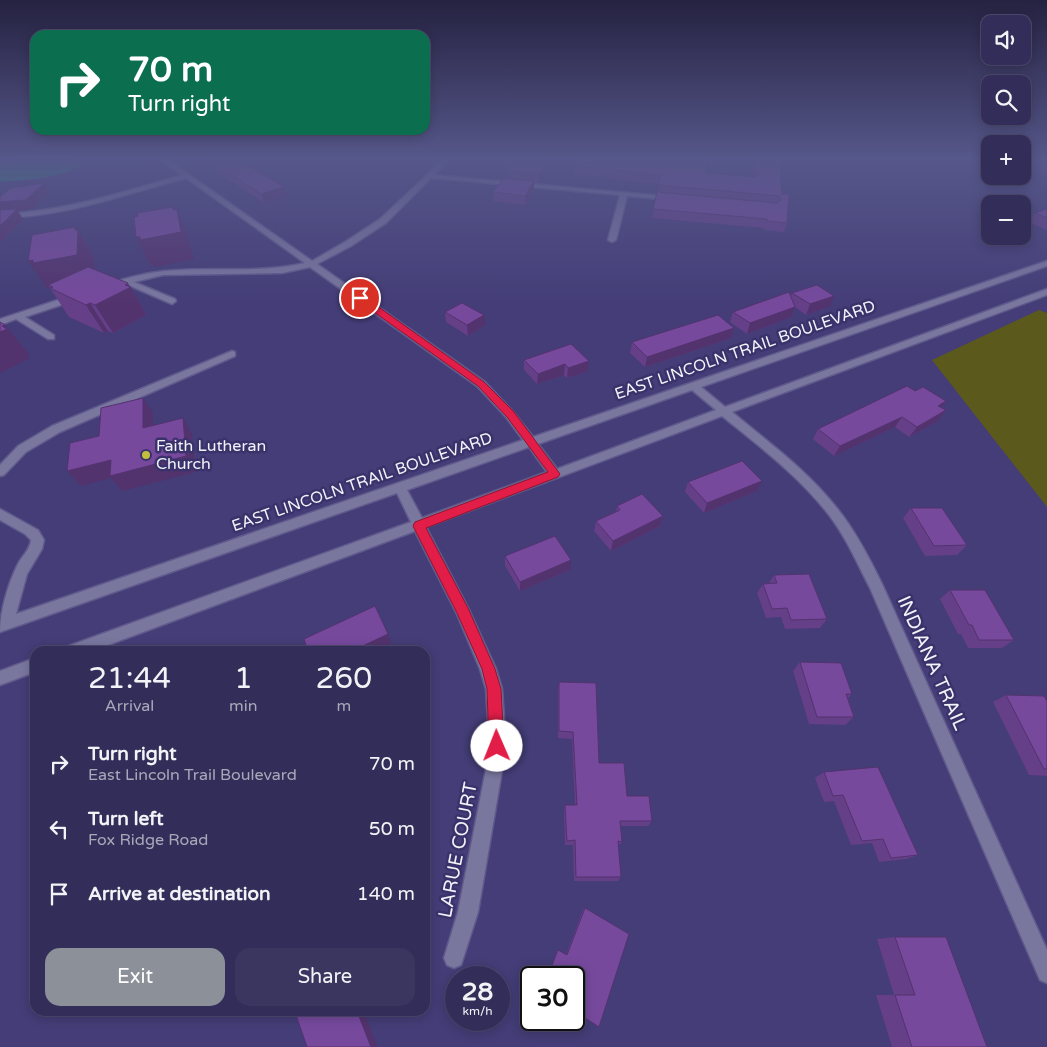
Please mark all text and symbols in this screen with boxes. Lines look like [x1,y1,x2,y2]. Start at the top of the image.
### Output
map controls [981,15,1031,245]
button: sound [981,15,1031,65]
text: 70 m [128,49,213,91]
icon: right [45,50,110,115]
button: search [981,75,1031,125]
text: Turn right [128,91,230,117]
button: + [981,135,1031,185]
button: − [981,195,1031,245]
pin [339,277,381,319]
icon: arrive [346,284,374,312]
street label: EAST LINCOLN TRAIL BOULEVARD [612,296,878,404]
street label: EAST LINCOLN TRAIL BOULEVARD [229,428,495,536]
place label: Faith Lutheran Church [156,436,266,474]
marker: Faith Lutheran Church [140,449,152,461]
street label: INDIANA TRAIL [893,593,971,734]
text: 21:44 [88,660,171,697]
text: 1 [234,660,253,697]
text: 260 [316,660,372,697]
text: Arrival [105,696,154,716]
text: min [229,696,258,716]
text: m [336,696,351,716]
position arrow [470,719,522,771]
text: Turn right [88,743,176,765]
icon: right [45,750,73,778]
text: 70 m [369,753,415,775]
text: East Lincoln Trail Boulevard [88,765,297,785]
street label: LARUE COURT [434,780,482,920]
text: Turn left [88,808,164,830]
icon: left [45,815,73,843]
text: 50 m [369,818,415,840]
text: Fox Ridge Road [88,830,208,850]
icon: arrive [45,880,73,908]
text: Arrive at destination [88,883,271,905]
text: 140 m [357,883,415,905]
button: Exit [45,948,225,1006]
button: Share [235,948,415,1006]
speed limit sign: 30 [520,966,585,1031]
text: 28 [462,977,493,1007]
text: km/h [462,1004,493,1018]

